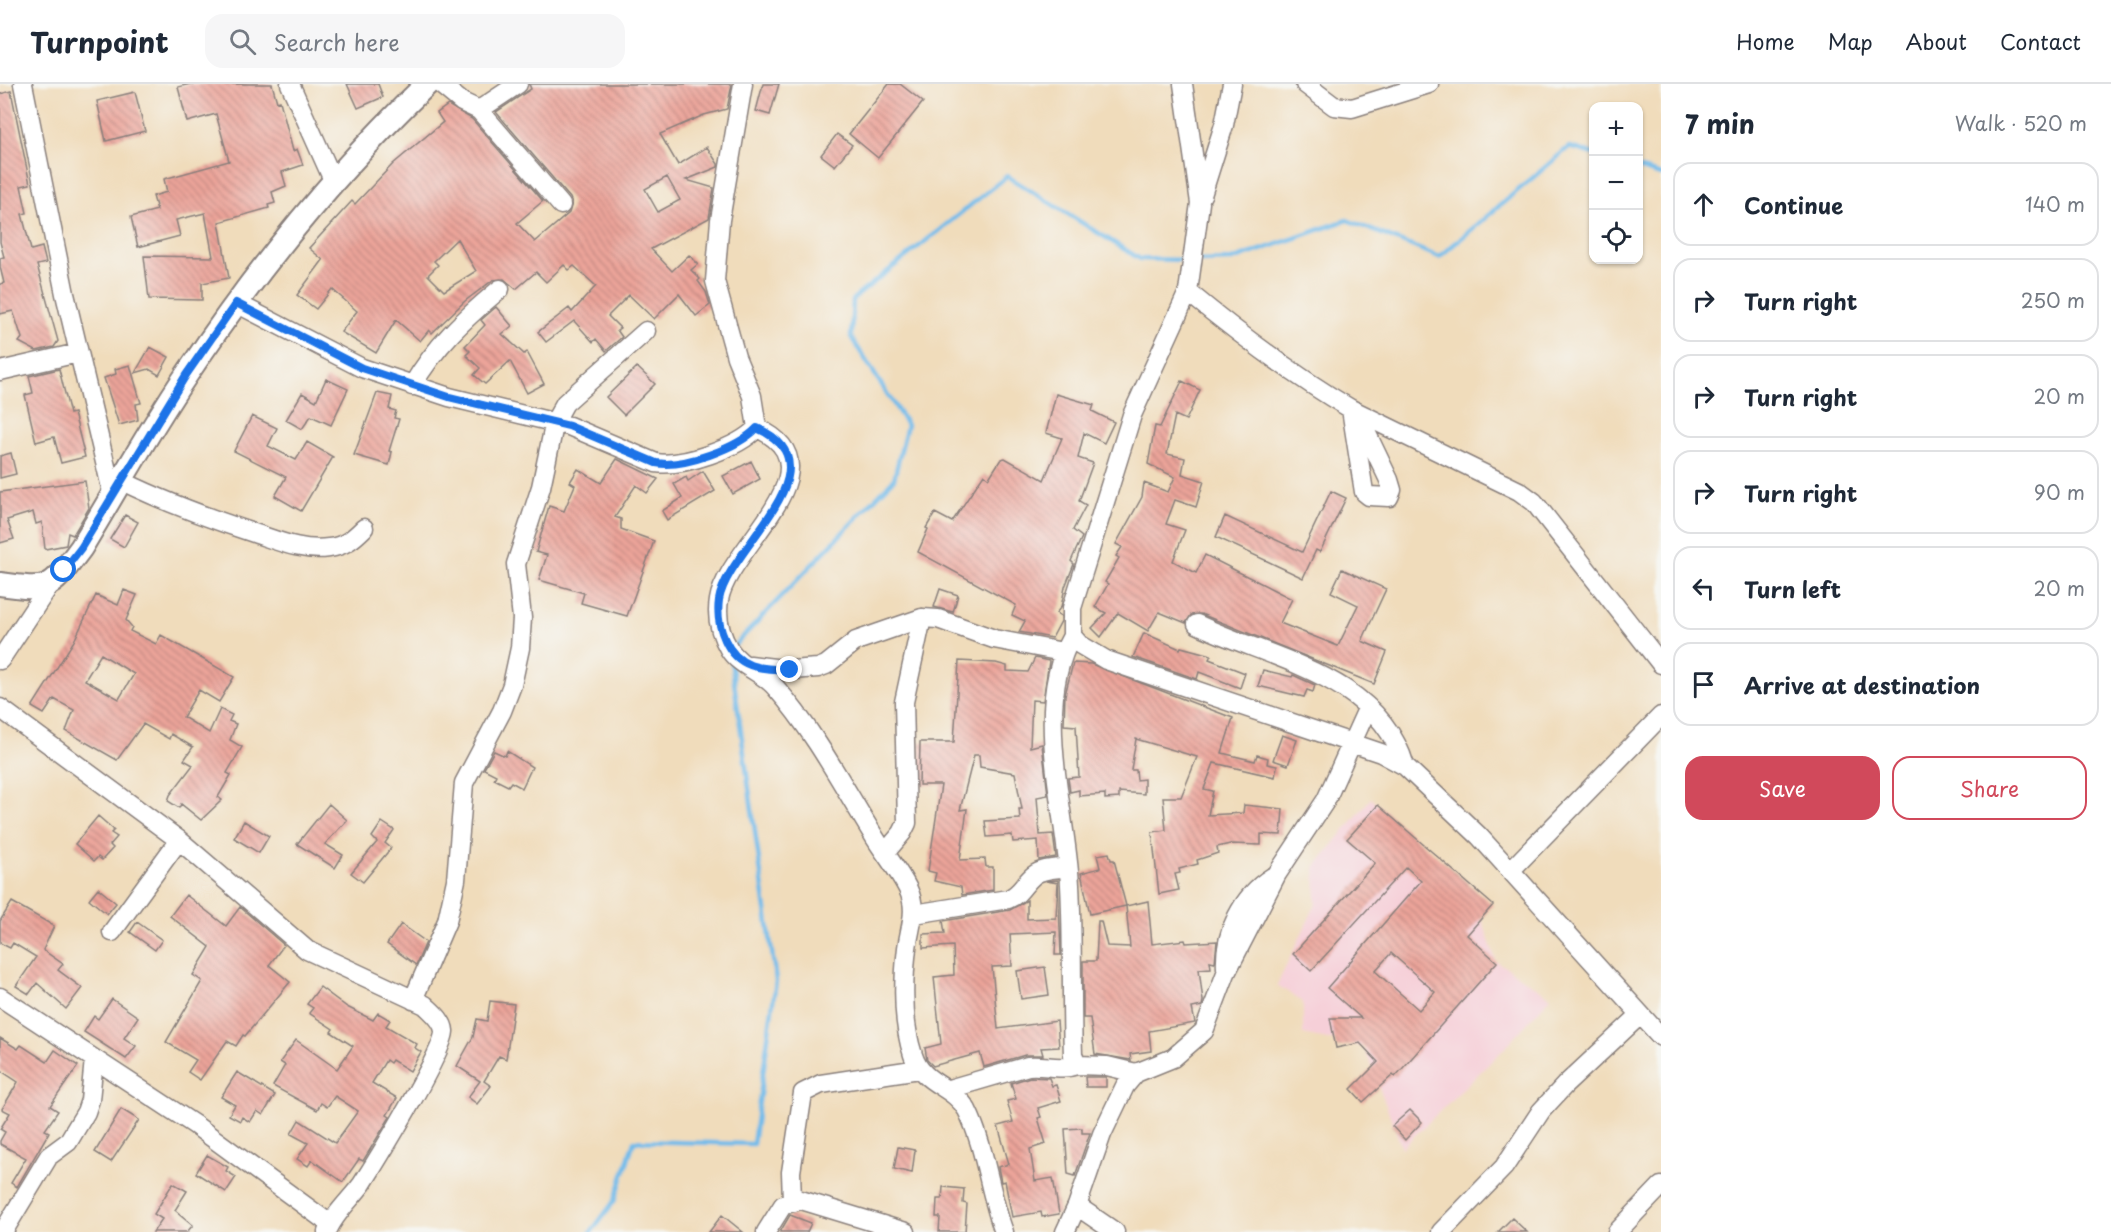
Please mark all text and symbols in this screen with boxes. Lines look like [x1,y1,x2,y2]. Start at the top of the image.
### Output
search box [205,14,625,68]
text: Turnpoint [30,20,169,63]
icon: search [226,25,259,58]
text: Search here [274,25,400,58]
text: Home [1736,25,1795,57]
text: Map [1828,25,1873,57]
text: About [1906,25,1967,57]
text: Contact [2000,25,2081,57]
map controls [1589,102,1643,264]
button: + [1589,102,1643,156]
text: 7 min [1685,104,1755,143]
text: Walk · 520 m [1955,108,2087,138]
button: − [1589,156,1643,210]
icon: ahead [1687,188,1720,221]
text: Continue [1744,188,1843,221]
text: 140 m [2025,189,2085,219]
button: locate [1589,210,1643,264]
icon: right [1687,284,1720,317]
text: Turn right [1744,284,1857,317]
text: 250 m [2021,285,2085,315]
icon: right [1687,380,1720,413]
text: Turn right [1744,380,1857,413]
text: 20 m [2033,381,2085,411]
icon: right [1687,476,1720,509]
text: Turn right [1744,476,1857,509]
text: 90 m [2034,477,2085,507]
route start [50,556,76,582]
icon: left [1687,572,1720,605]
text: Turn left [1744,572,1841,605]
text: 20 m [2033,573,2085,603]
route end [776,656,802,682]
icon: arrive [1687,668,1720,701]
text: Arrive at destination [1744,668,1980,701]
button: Save [1685,756,1880,820]
button: Share [1892,756,2087,820]

